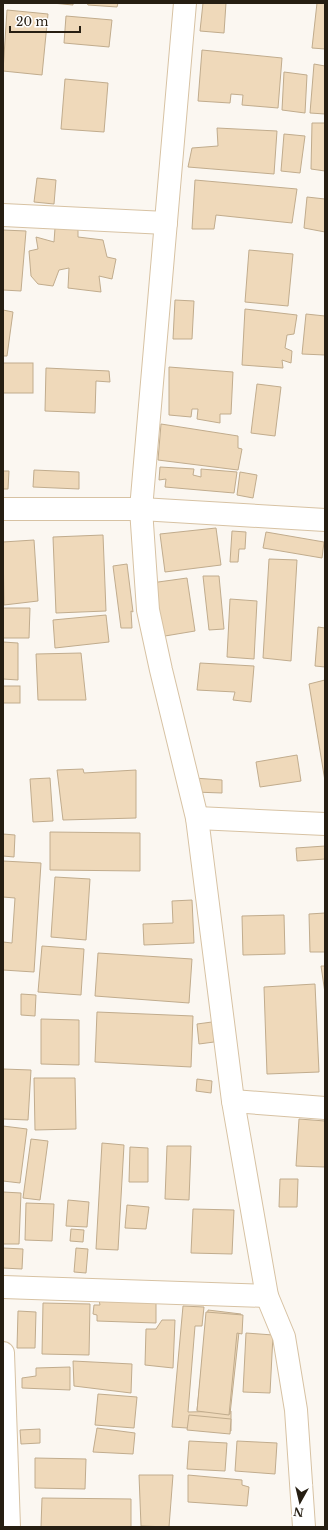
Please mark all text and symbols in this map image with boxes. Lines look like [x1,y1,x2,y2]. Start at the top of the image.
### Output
scale bar [10,8,80,34]
text: 20 m [16,14,48,29]
north arrow [280,1482,320,1522]
text: N [292,1504,305,1520]

